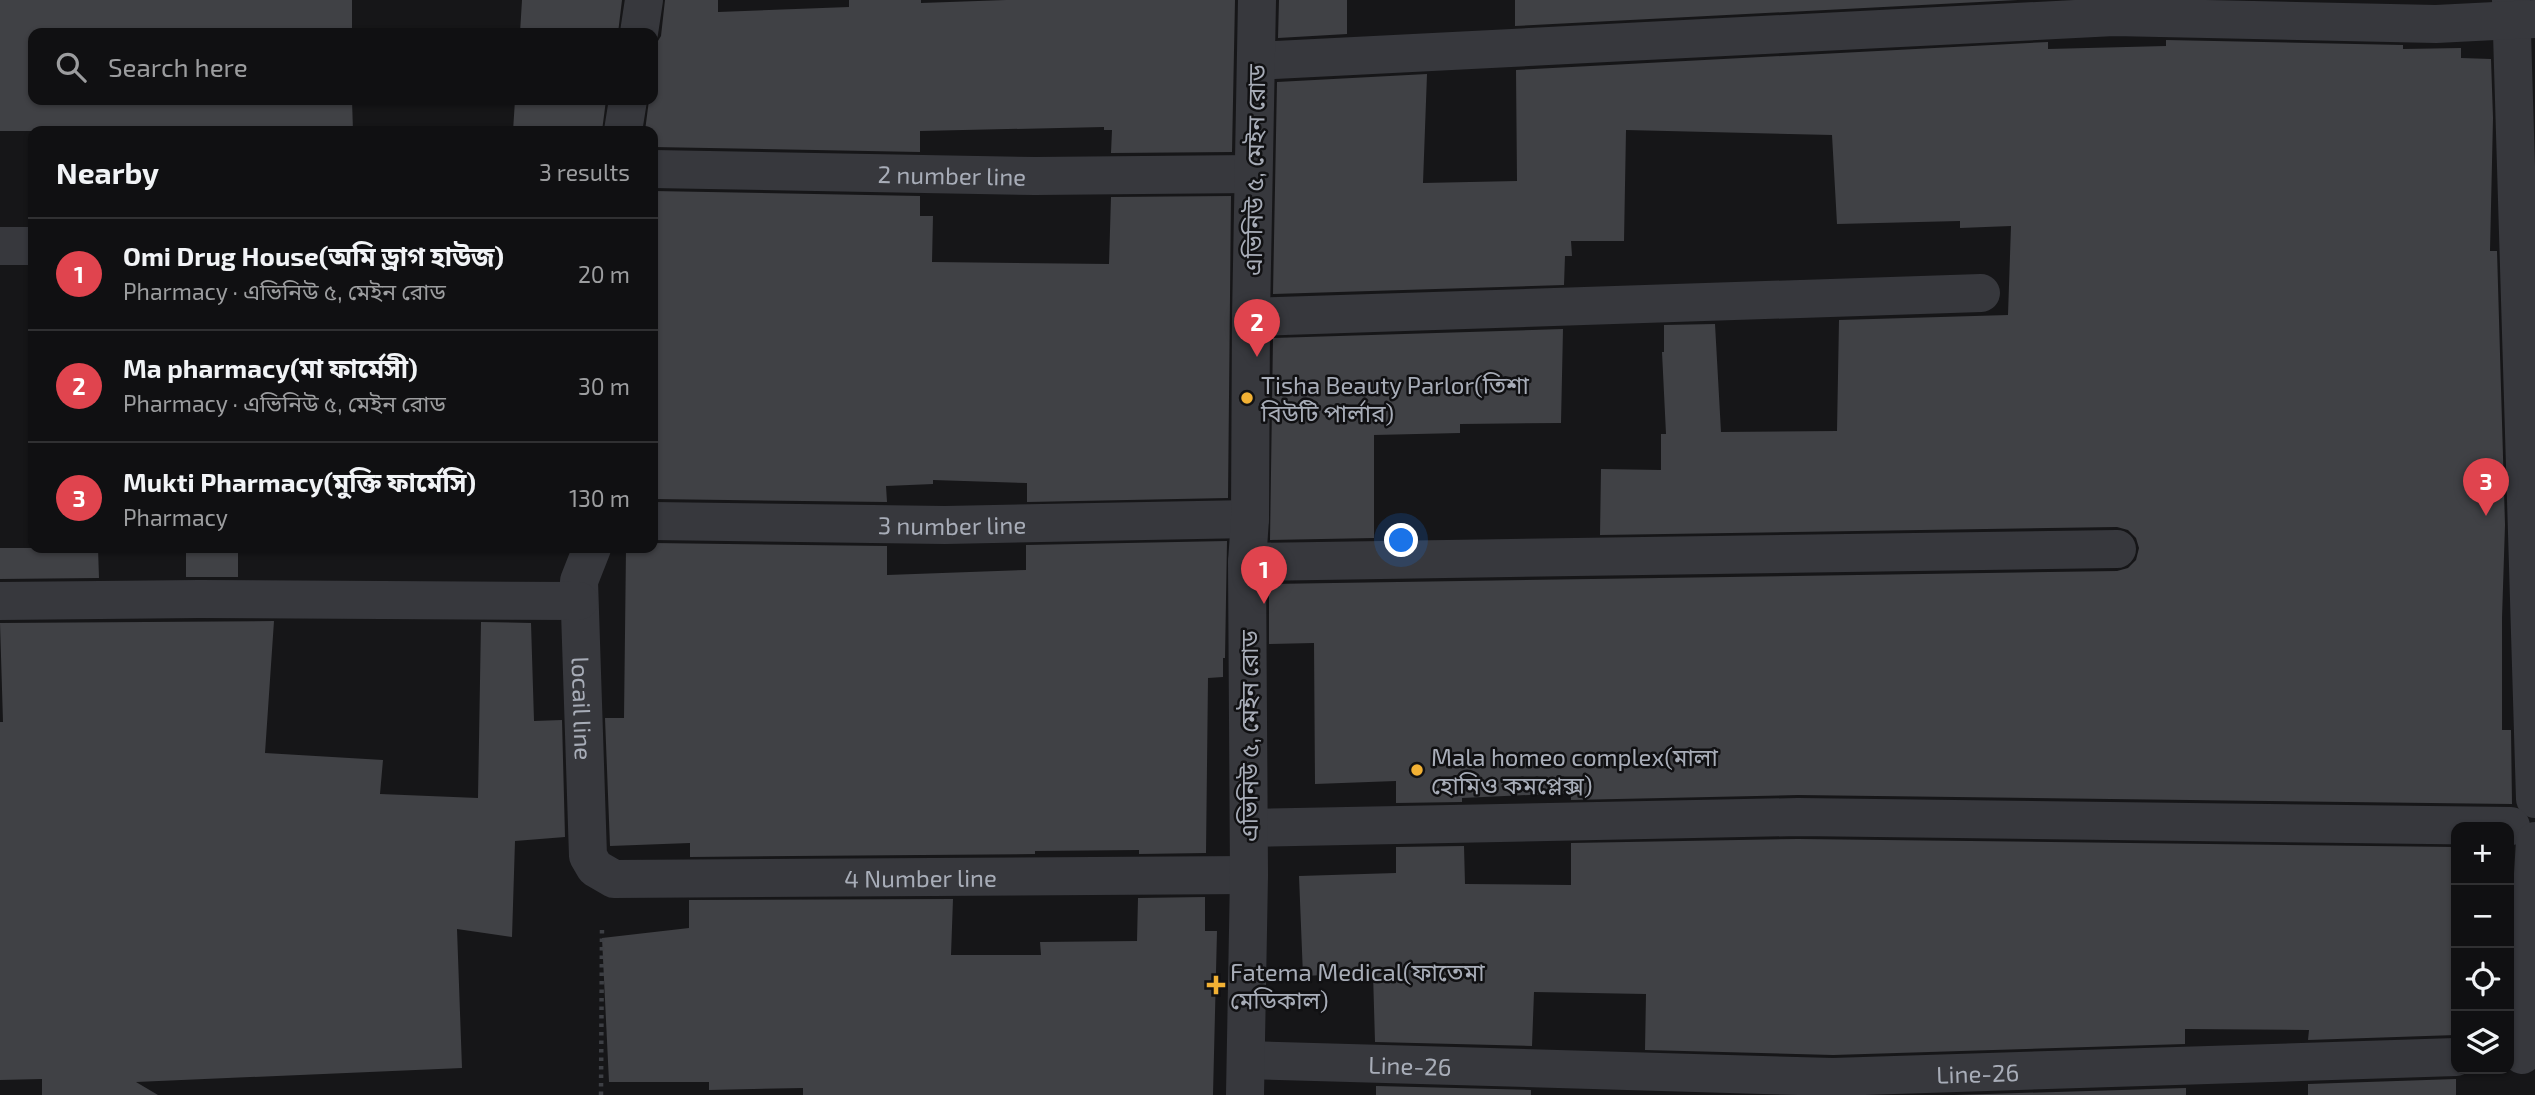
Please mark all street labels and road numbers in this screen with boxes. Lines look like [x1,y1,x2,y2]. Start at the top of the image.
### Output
street label: এভিনিউ ৫, মেইন রোড [1238,63,1270,276]
street label: 2 number line [877,159,1026,190]
street label: 3 number line [878,509,1026,540]
street label: এভিনিউ ৫, মেইন রোড [1234,629,1263,842]
street label: locail line [567,656,599,761]
street label: 4 Number line [844,862,997,892]
street label: Line-26 [1368,1049,1452,1080]
street label: Line-26 [1936,1057,2020,1088]

